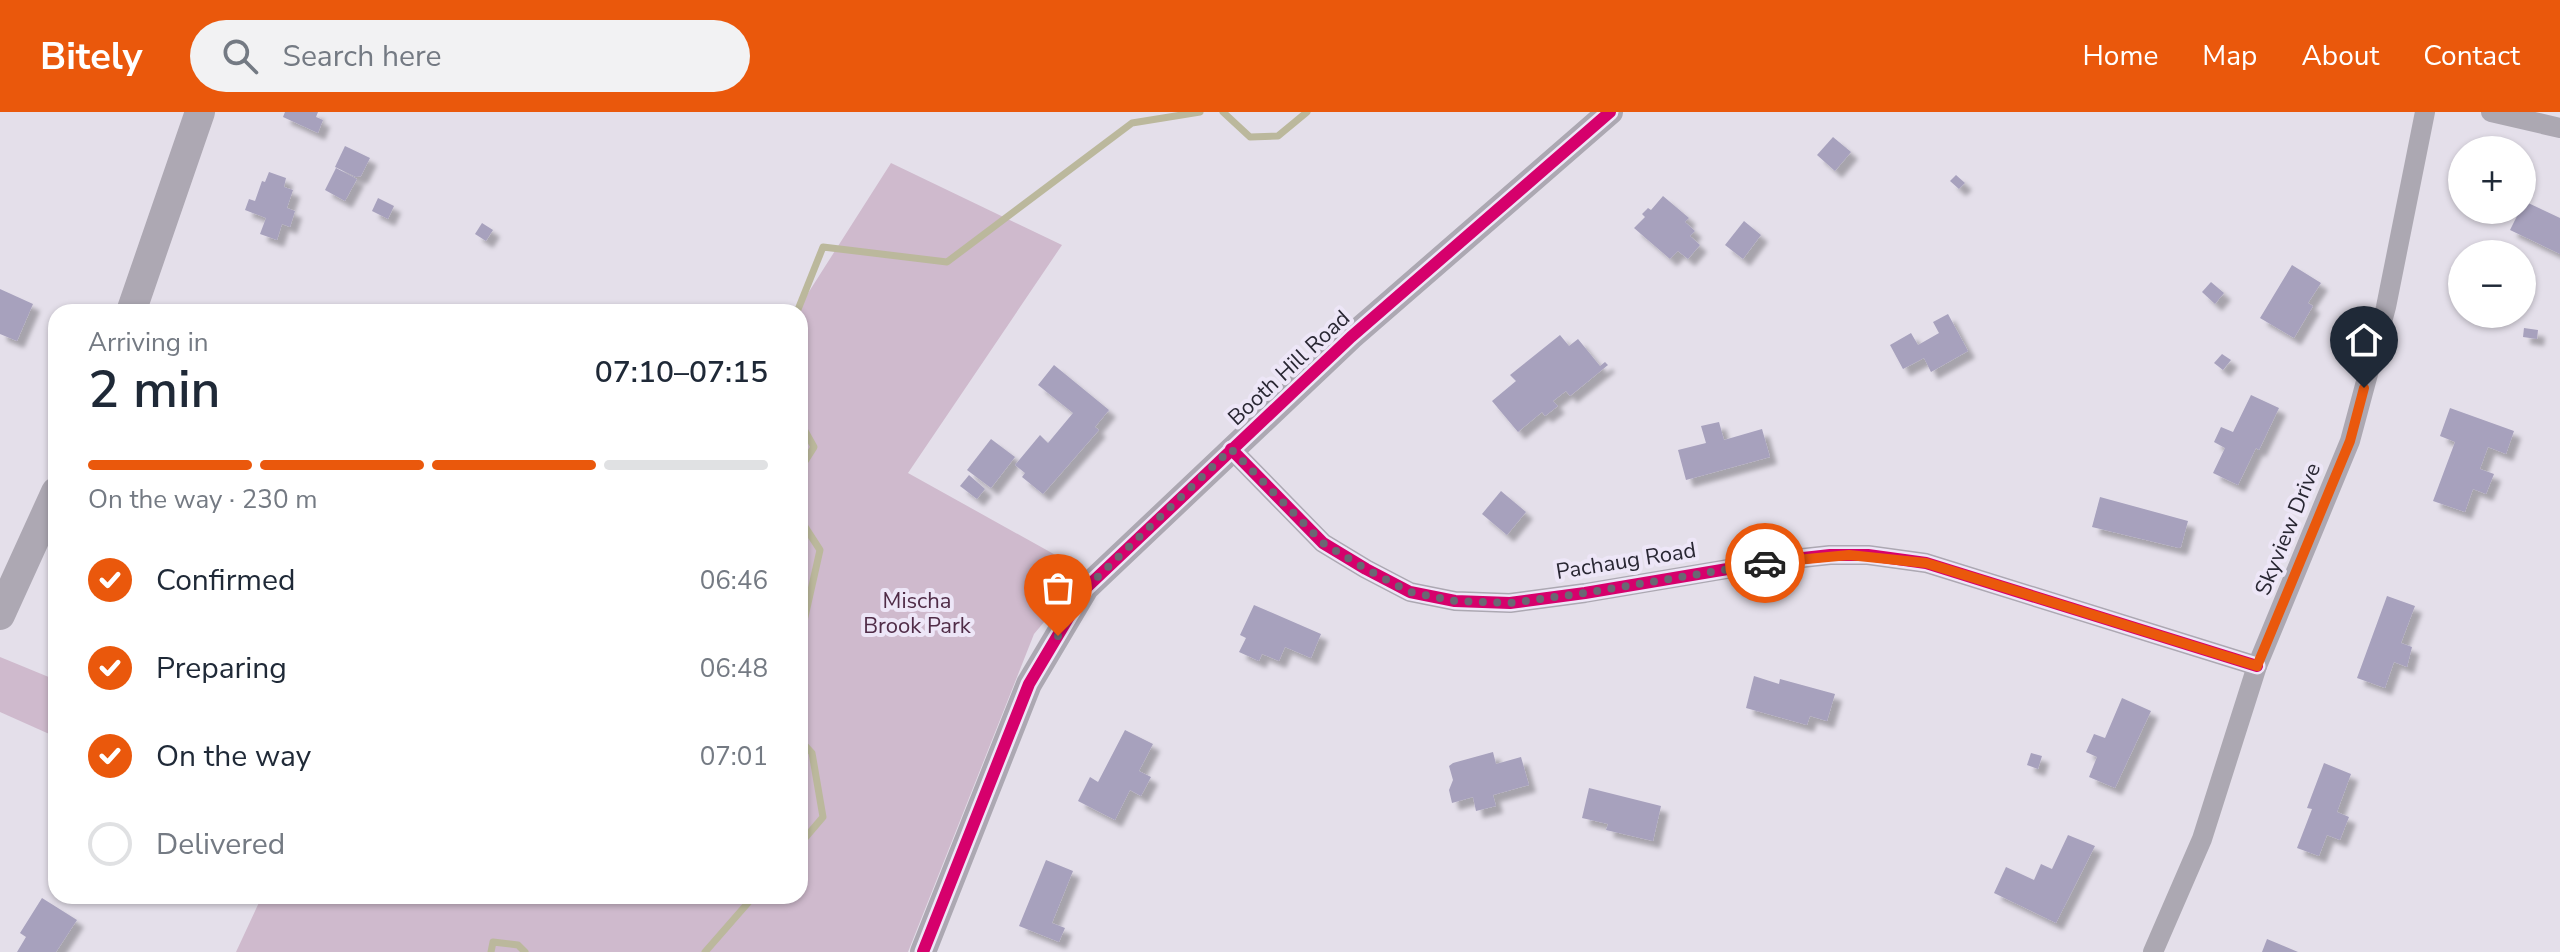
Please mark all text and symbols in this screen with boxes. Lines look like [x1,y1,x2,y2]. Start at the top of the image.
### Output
search box [190,20,750,92]
text: Bitely [40,31,142,82]
icon: search [218,34,262,78]
text: Search here [282,36,441,77]
text: Home [2083,37,2158,75]
text: Map [2202,37,2257,75]
text: About [2301,37,2379,75]
text: Contact [2423,37,2520,75]
map controls [2448,136,2536,328]
button: + [2448,136,2536,224]
button: − [2448,240,2536,328]
street label: Booth Hill Road [1221,304,1357,432]
pin [2330,306,2398,388]
icon: home [2342,318,2386,362]
text: Arriving in [88,325,209,360]
text: 07:10–07:15 [595,352,768,393]
text: 2 min [88,354,221,425]
street label: Skyview Drive [2248,458,2328,600]
text: On the way · 230 m [88,482,317,517]
courier [1725,523,1805,603]
street label: Pachaug Road [1554,535,1698,587]
icon: car [1743,541,1787,585]
pin [1024,554,1092,636]
icon: check [88,558,132,602]
text: Confirmed [156,560,296,601]
text: 06:46 [700,563,768,598]
icon: bag [1036,566,1080,610]
park label: Mischa Brook Park [863,586,972,641]
icon: check [88,646,132,690]
text: Preparing [156,648,287,689]
text: 06:48 [700,651,768,686]
icon: check [88,734,132,778]
text: On the way [156,736,311,777]
text: 07:01 [700,739,768,774]
text: Delivered [156,824,285,865]

